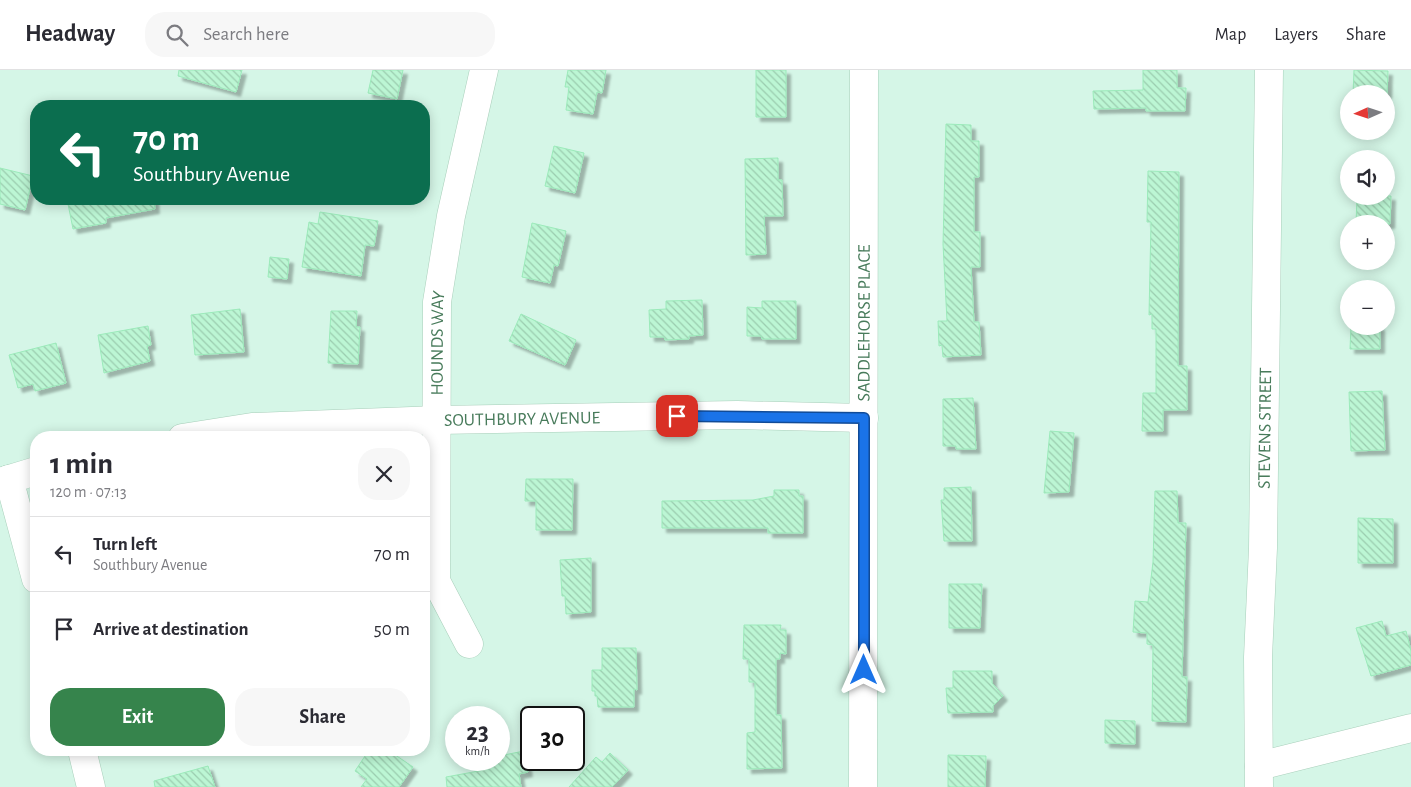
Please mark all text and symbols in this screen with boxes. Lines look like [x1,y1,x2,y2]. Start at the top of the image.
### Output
search box [145,12,495,57]
icon: search [163,21,191,49]
text: Headway [25,22,115,46]
text: Search here [203,25,289,44]
text: Map [1215,26,1246,44]
text: Layers [1274,26,1318,44]
text: Share [1346,26,1386,44]
north arrow [1340,85,1395,140]
map controls [1340,85,1395,335]
icon: left [50,120,115,185]
text: 70 m [133,122,200,157]
button: sound [1340,150,1395,205]
text: Southbury Avenue [133,163,290,185]
button: + [1340,215,1395,270]
street label: SADDLEHORSE PLACE [856,244,874,402]
button: − [1340,280,1395,335]
street label: HOUNDS WAY [429,289,449,396]
street label: STEVENS STREET [1256,367,1275,489]
pin [656,395,698,437]
icon: arrive [663,402,691,430]
street label: SOUTHBURY AVENUE [444,409,601,430]
button: close [358,448,410,500]
text: 1 min [50,449,113,479]
text: 120 m · 07:13 [50,484,127,500]
text: Turn left [93,535,157,554]
icon: left [50,540,78,568]
text: 70 m [374,545,410,564]
text: Southbury Avenue [93,557,207,573]
icon: arrive [50,615,78,643]
text: Arrive at destination [93,620,249,639]
text: 50 m [374,620,410,639]
position arrow [837,643,889,695]
button: Exit [50,688,225,746]
button: Share [235,688,410,746]
speed limit sign: 30 [520,706,585,771]
text: 23 [466,720,489,745]
text: km/h [465,745,490,757]

